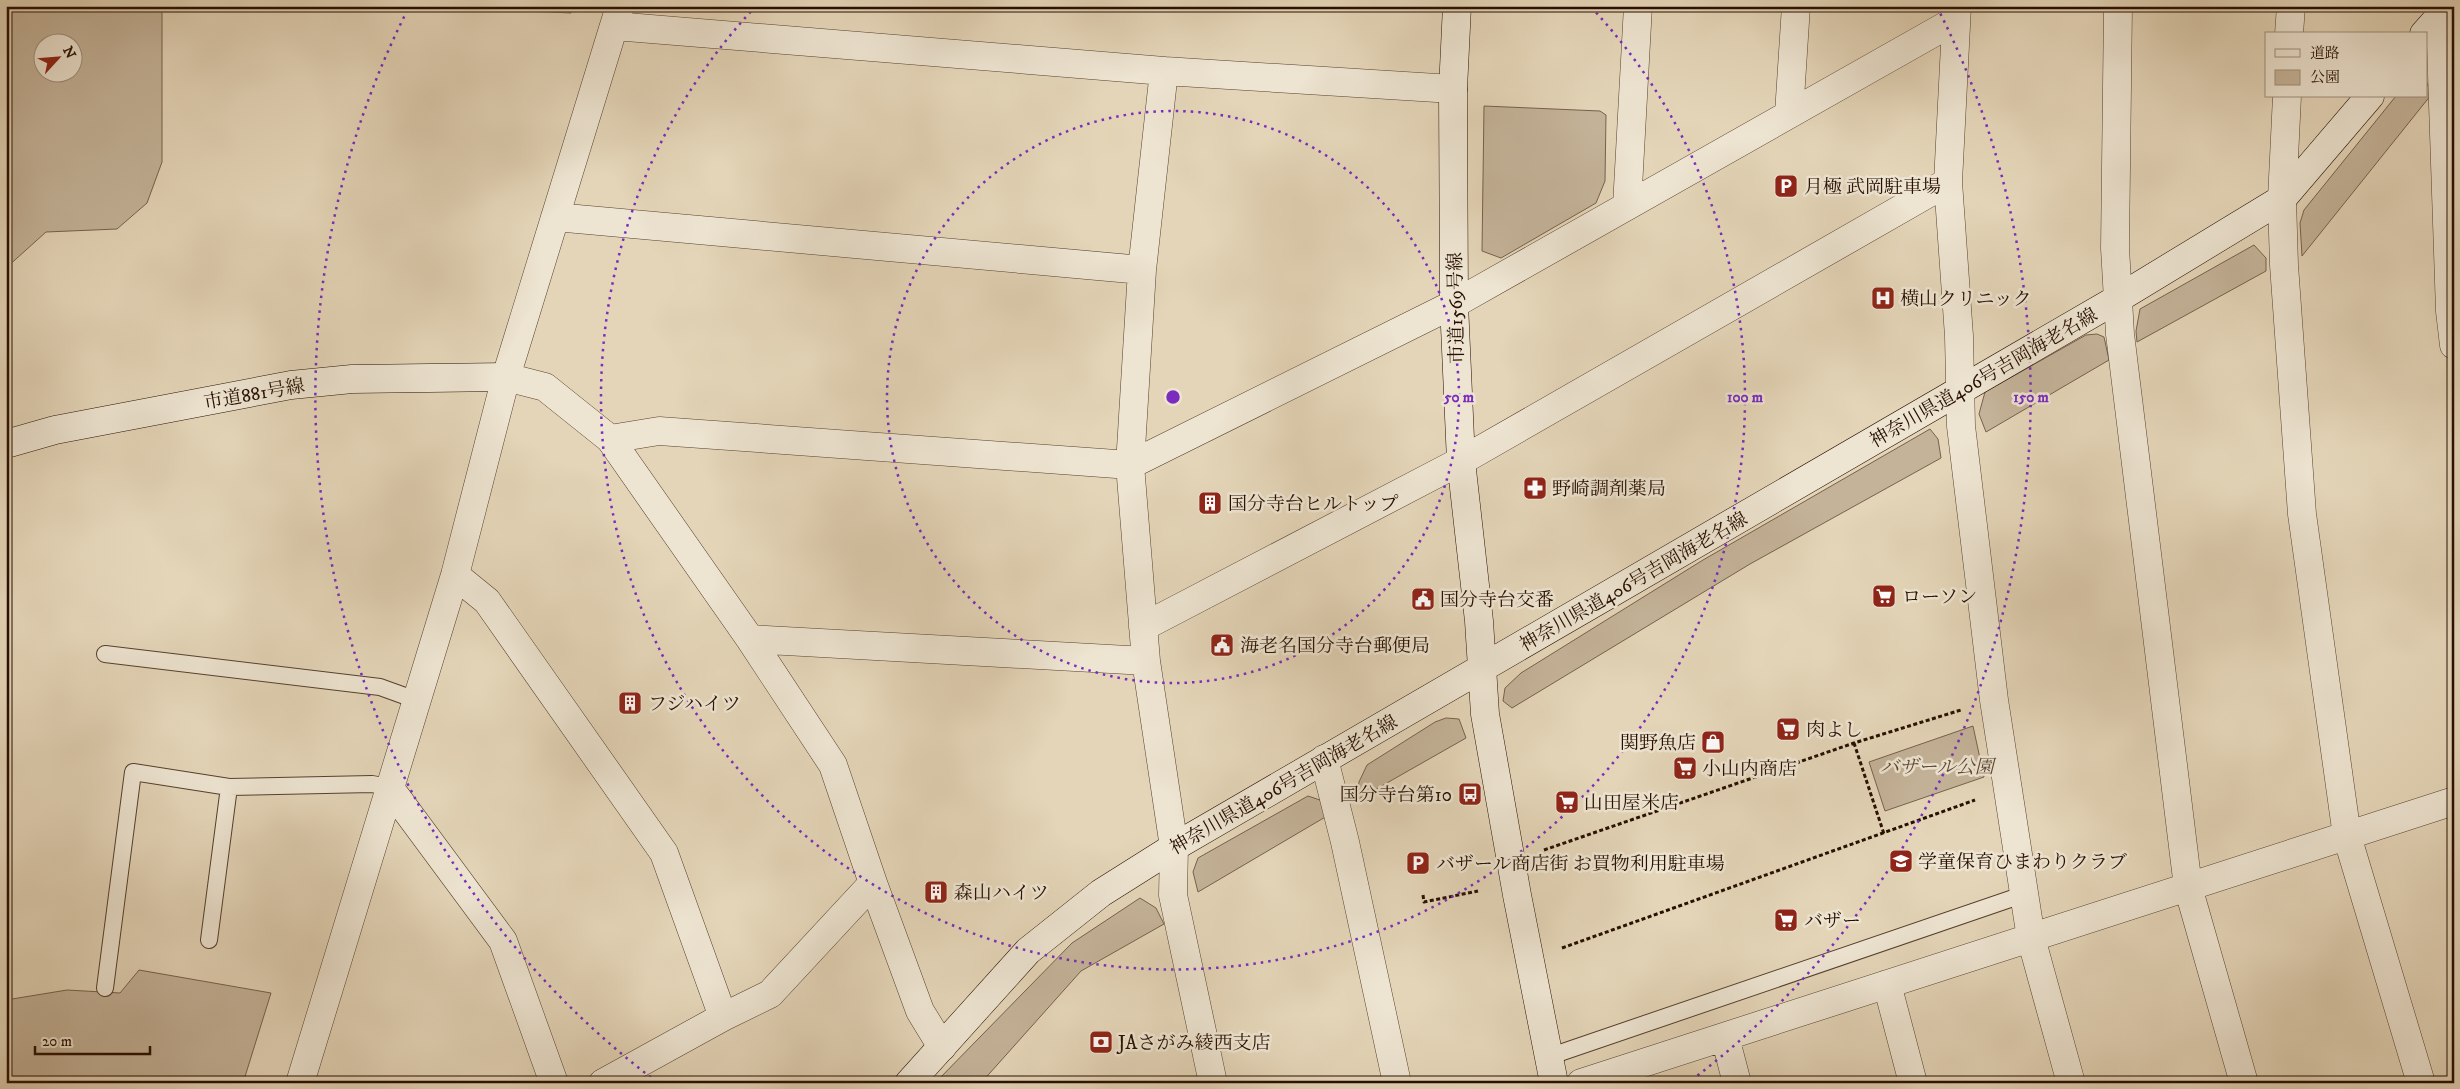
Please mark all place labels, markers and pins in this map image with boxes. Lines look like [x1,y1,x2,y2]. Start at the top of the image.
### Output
parking icon: 月極 武岡駐車場 [1773,173,1799,199]
place label: 月極 武岡駐車場 [1804,176,1941,199]
hospital icon: 横山クリニック [1870,285,1896,311]
place label: 横山クリニック [1900,288,2032,311]
centre of rings [1164,388,1182,406]
pharmacy icon: 野崎調剤薬局 [1522,475,1548,501]
place label: 野崎調剤薬局 [1552,478,1666,501]
building icon: 国分寺台ヒルトップ [1197,490,1223,516]
place label: 国分寺台ヒルトップ [1228,493,1398,516]
supermarket icon: ローソン [1871,583,1897,609]
public building icon: 国分寺台交番 [1410,586,1436,612]
place label: ローソン [1902,586,1977,609]
place label: 国分寺台交番 [1440,589,1554,612]
public building icon: 海老名国分寺台郵便局 [1209,632,1235,658]
place label: 海老名国分寺台郵便局 [1240,635,1430,658]
building icon: フジハイツ [617,690,643,716]
place label: フジハイツ [648,693,741,716]
supermarket icon: 肉よし [1775,716,1801,742]
place label: 肉よし [1806,719,1863,742]
shop icon: 関野魚店 [1700,729,1726,755]
place label: 関野魚店 [1620,732,1696,755]
supermarket icon: 小山内商店 [1672,755,1698,781]
place label: 小山内商店 [1702,758,1797,781]
bus stop icon: 国分寺台第10 [1457,781,1483,807]
place label: 国分寺台第10 [1340,784,1452,807]
supermarket icon: 山田屋米店 [1554,789,1580,815]
place label: 山田屋米店 [1584,792,1679,815]
school or university icon: 学童保育ひまわりクラブ [1888,848,1914,874]
parking icon: バザール商店街 お買物利用駐車場 [1405,850,1431,876]
place label: 学童保育ひまわりクラブ [1918,851,2127,874]
place label: バザール商店街 お買物利用駐車場 [1436,853,1725,876]
building icon: 森山ハイツ [923,879,949,905]
place label: 森山ハイツ [954,882,1049,905]
supermarket icon: バザー [1773,907,1799,933]
place label: バザー [1804,910,1861,933]
bank icon: JAさがみ綾西支店 [1088,1029,1114,1055]
place label: JAさがみ綾西支店 [1116,1032,1270,1055]

